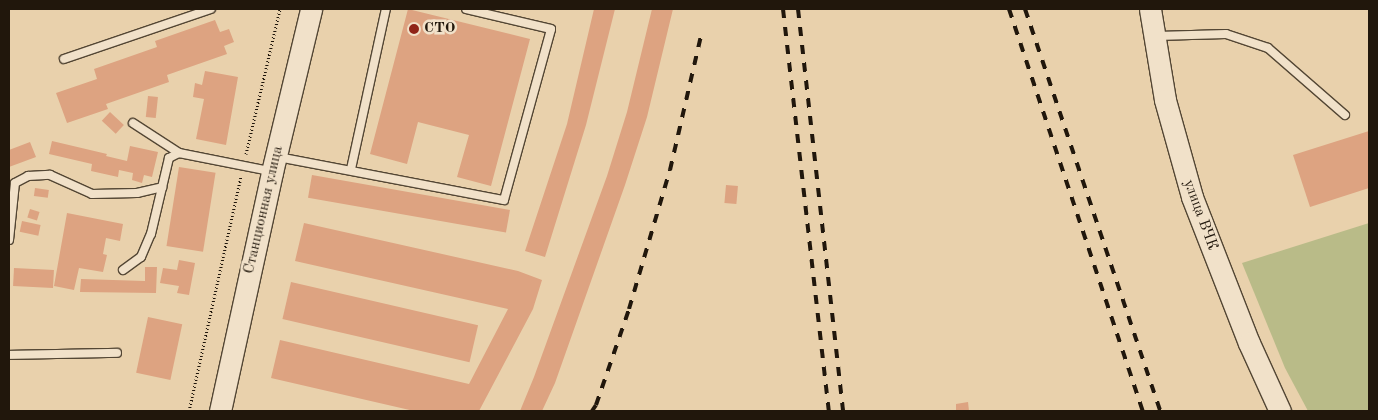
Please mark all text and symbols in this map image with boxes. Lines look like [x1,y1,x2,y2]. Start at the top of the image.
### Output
place label: СТО [424,20,455,38]
marker: СТО [408,23,420,35]
street label: Станционная улица [241,144,287,276]
street label: улица ВЧК [1179,177,1221,253]

